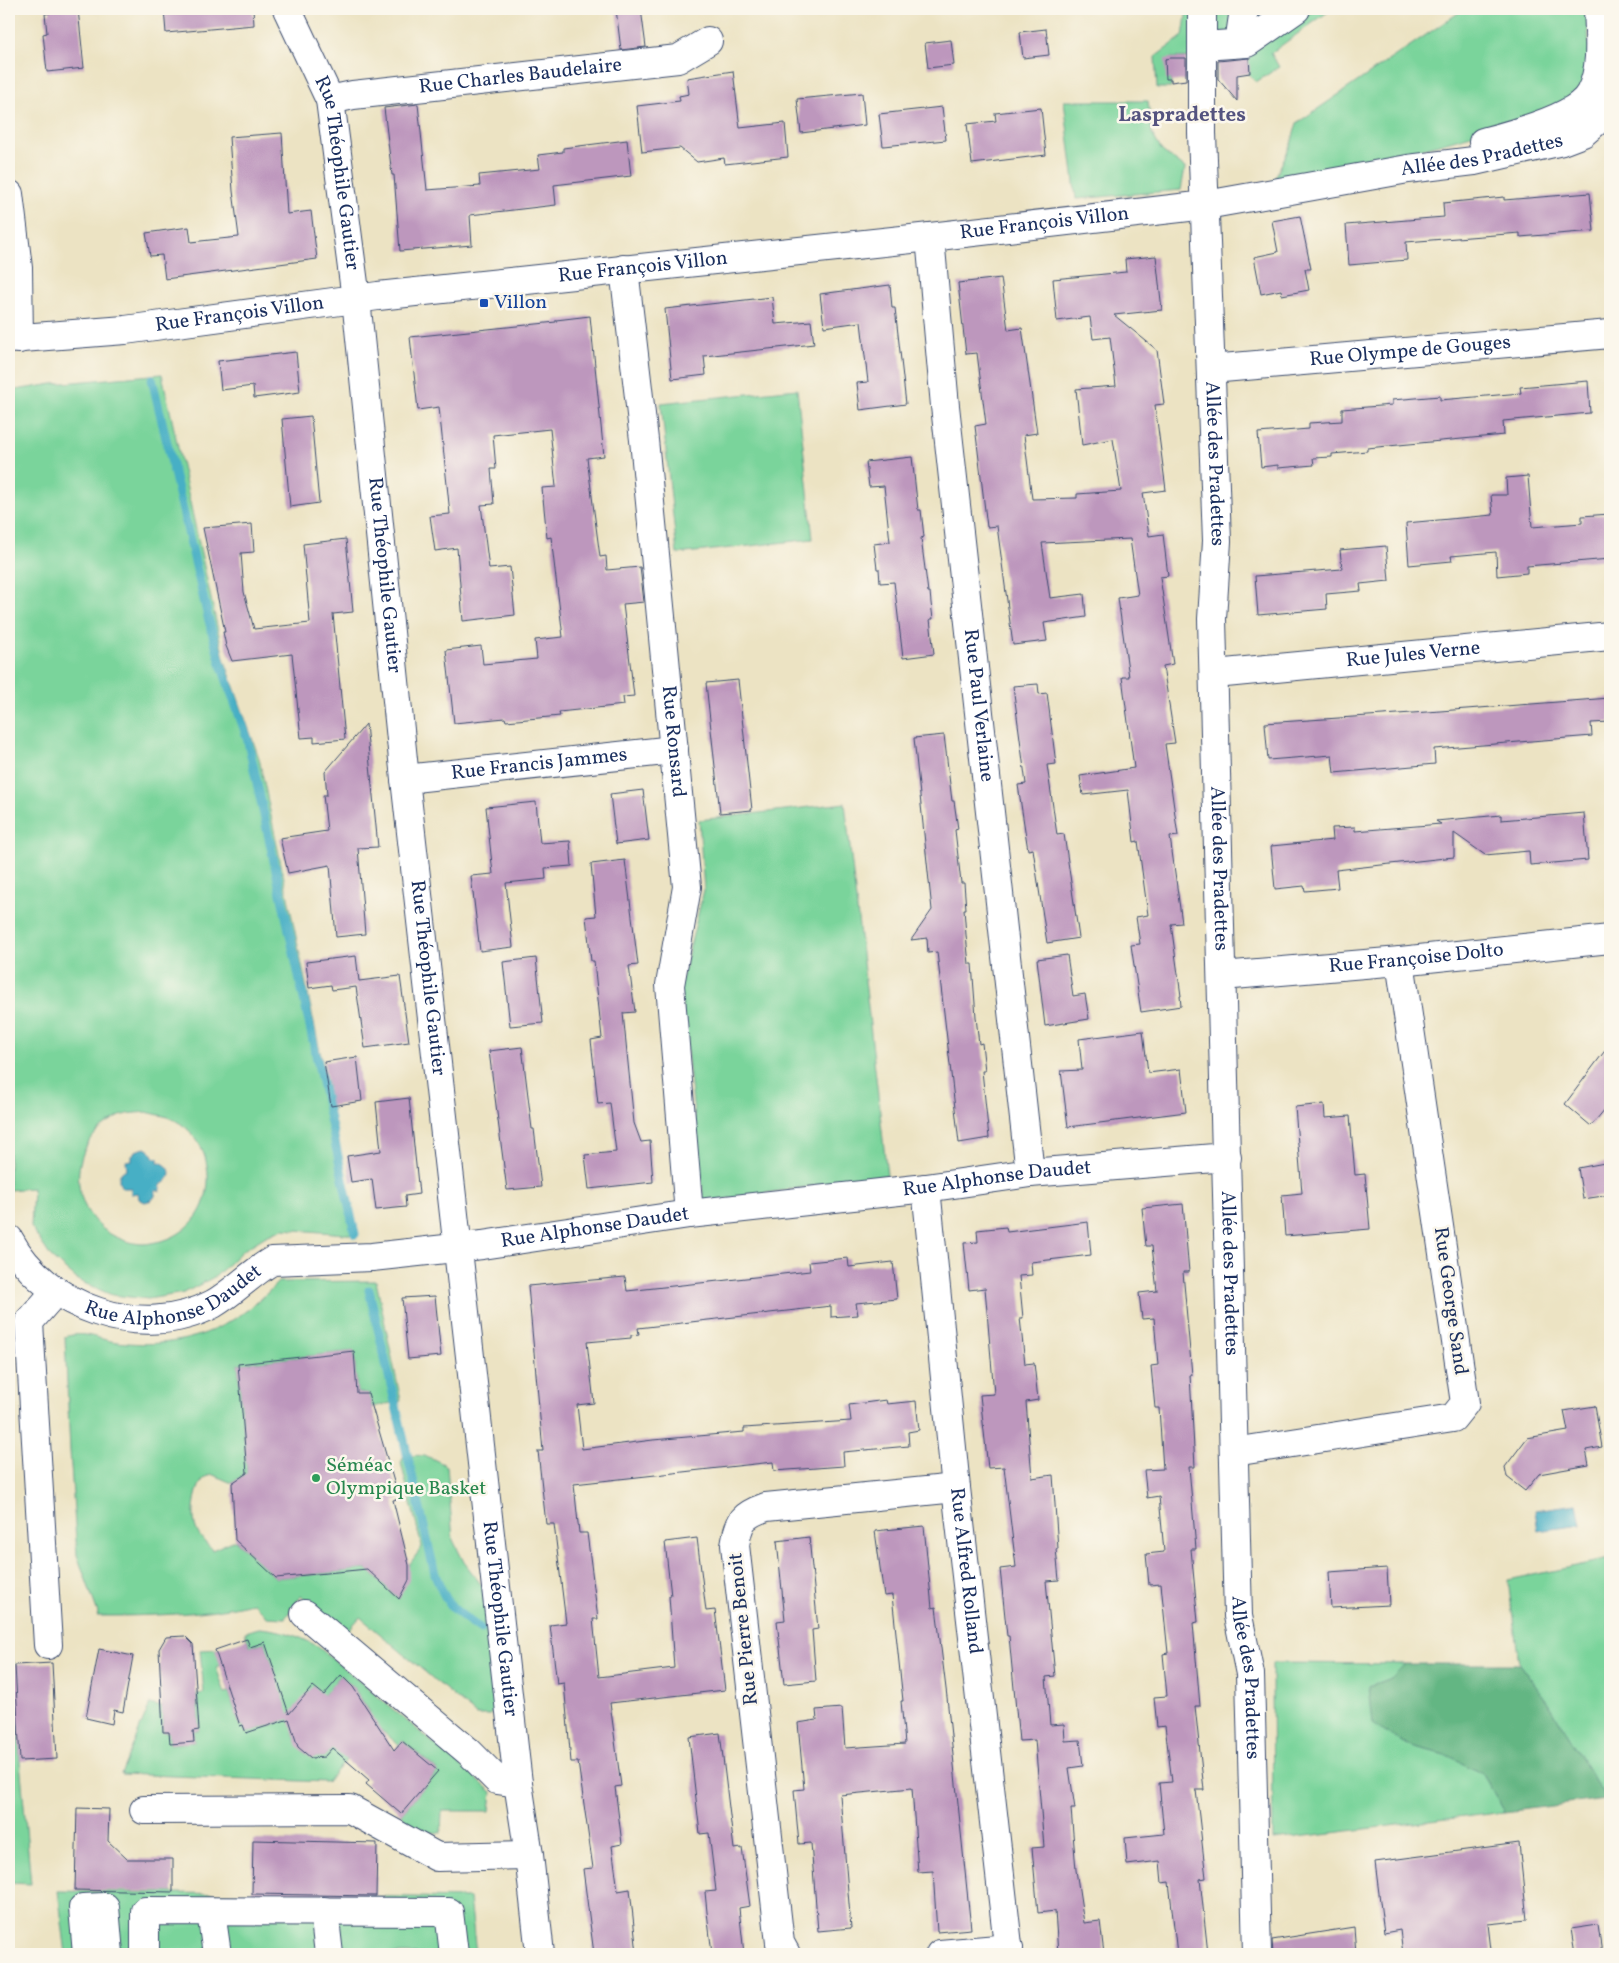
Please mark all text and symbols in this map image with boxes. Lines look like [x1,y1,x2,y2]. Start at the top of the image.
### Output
street label: Rue Charles Baudelaire [417,51,623,102]
street label: Rue Théophile Gautier [307,71,366,272]
district label: Laspradettes [1118,101,1246,130]
street label: Allée des Pradettes [1398,127,1566,184]
street label: Rue François Villon [958,200,1131,247]
street label: Rue François Villon [557,245,729,291]
street label: Rue François Villon [153,289,326,340]
place label: Villon [494,289,547,317]
marker: Villon [478,297,490,309]
street label: Rue Olympe de Gouges [1308,329,1512,374]
street label: Allée des Pradettes [1197,381,1231,547]
street label: Rue Théophile Gautier [360,476,408,674]
street label: Rue Paul Verlaine [956,628,1001,783]
street label: Rue Jules Verne [1345,635,1482,675]
street label: Rue Ronsard [654,684,692,799]
street label: Rue Francis Jammes [450,741,629,788]
street label: Allée des Pradettes [1202,786,1235,951]
street label: Rue Théophile Gautier [402,879,452,1077]
street label: Rue Françoise Dolto [1328,936,1505,981]
street label: Rue Alphonse Daudet [901,1154,1092,1204]
street label: Allée des Pradettes [1213,1191,1245,1356]
street label: Rue Alphonse Daudet [499,1200,691,1256]
street label: Rue George Sand [1426,1225,1474,1377]
street label: Rue Alphonse Daudet [80,1258,268,1334]
place label: Séméac Olympique Basket [326,1452,486,1503]
marker: Séméac Olympique Basket [310,1472,322,1484]
street label: Rue Alfred Rolland [942,1486,989,1656]
street label: Rue Théophile Gautier [475,1520,524,1718]
street label: Rue Pierre Benoit [722,1551,766,1707]
street label: Allée des Pradettes [1223,1595,1266,1760]

